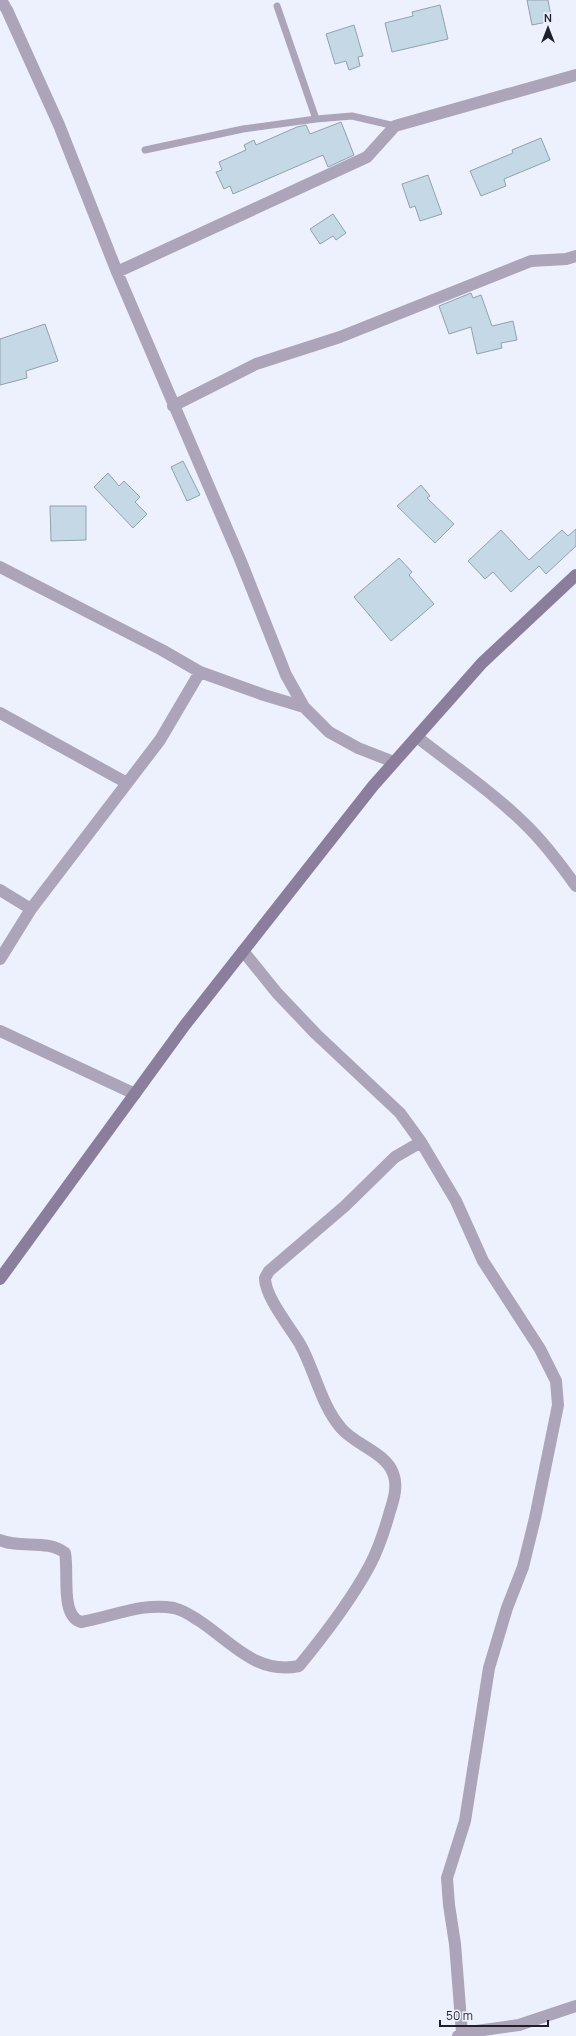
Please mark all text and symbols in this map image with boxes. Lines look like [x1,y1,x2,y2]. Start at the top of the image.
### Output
north arrow [528,8,568,48]
text: N [544,10,552,25]
scale bar [440,2002,548,2028]
text: 50 m [446,2007,473,2024]

